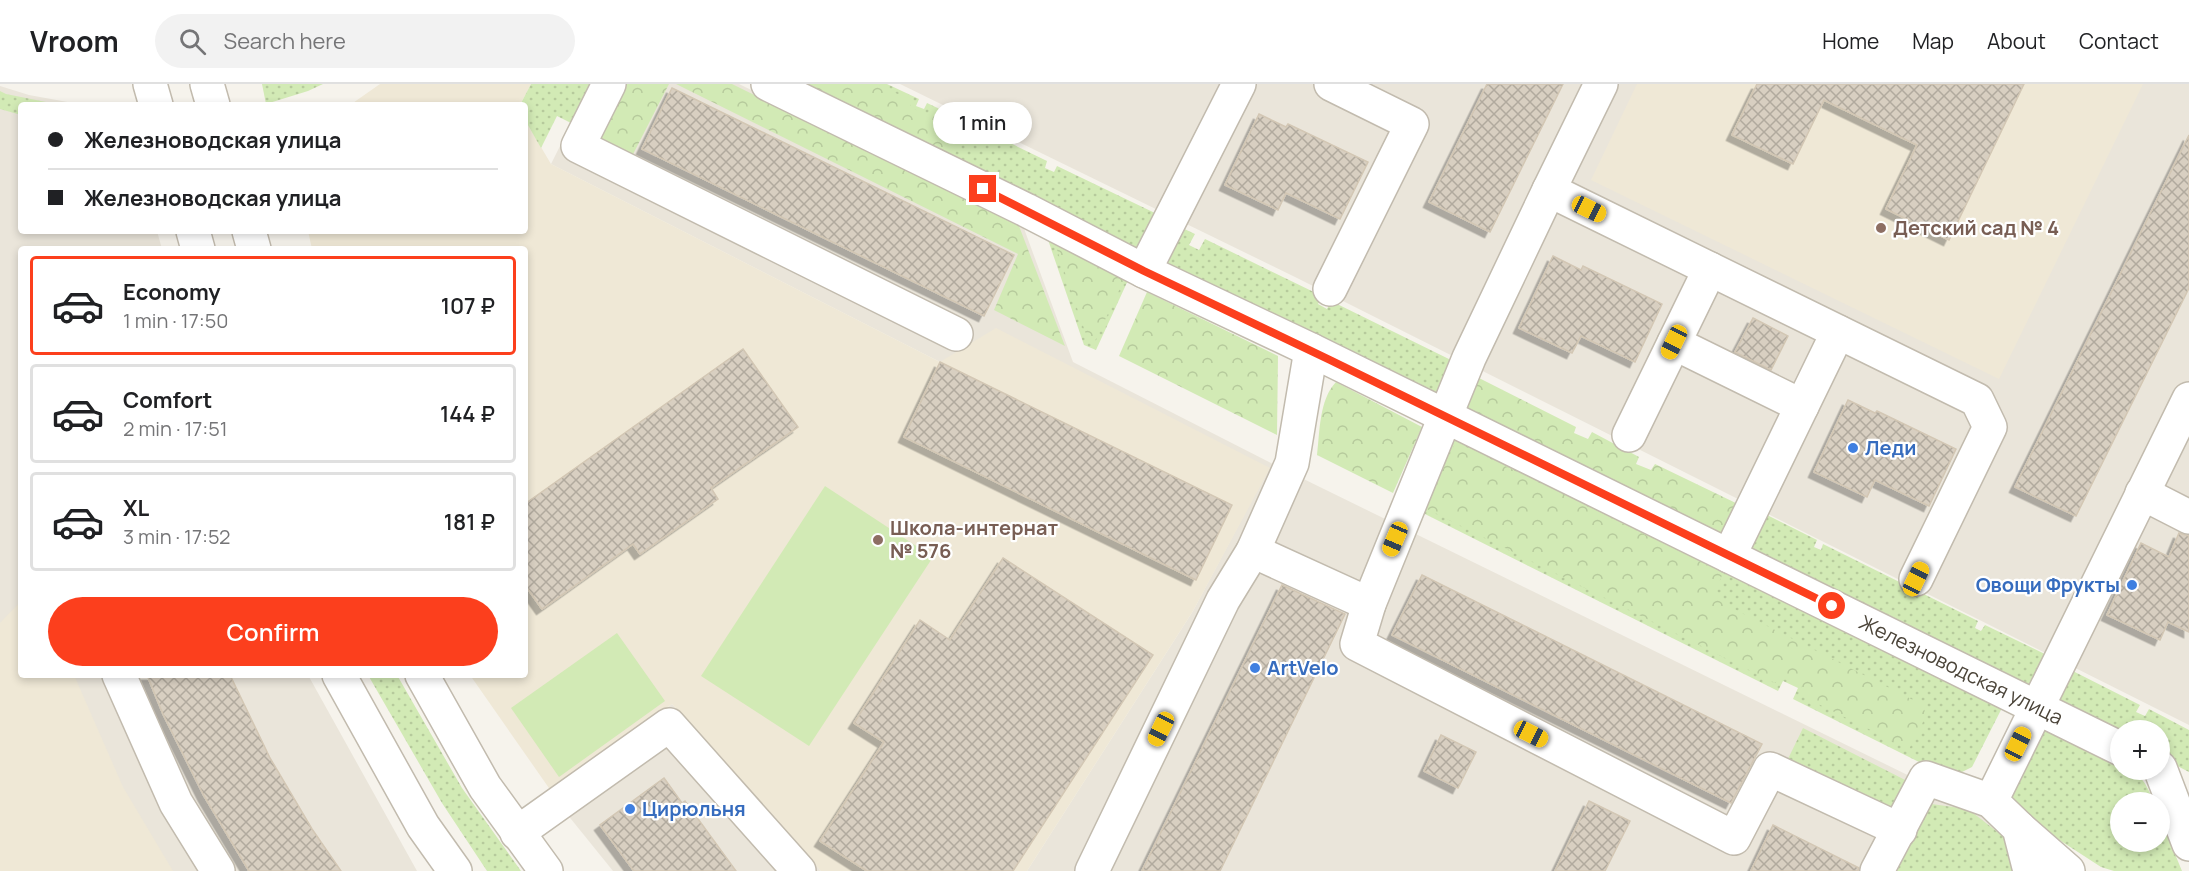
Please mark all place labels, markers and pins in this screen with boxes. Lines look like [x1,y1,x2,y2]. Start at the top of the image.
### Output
place label: Детский сад № 4 [1893,214,2059,241]
marker: Детский сад № 4 [1874,221,1888,235]
place label: Леди [1865,434,1916,461]
marker: Леди [1846,441,1860,455]
place label: Школа-интернат № 576 [890,514,1058,564]
marker: Школа-интернат № 576 [871,533,885,547]
place label: Овощи Фрукты [1976,571,2120,598]
marker: Овощи Фрукты [2125,578,2139,592]
place label: ArtVelo [1267,654,1339,681]
marker: ArtVelo [1248,661,1262,675]
place label: Цирюльня [642,795,746,822]
marker: Цирюльня [623,802,637,816]

